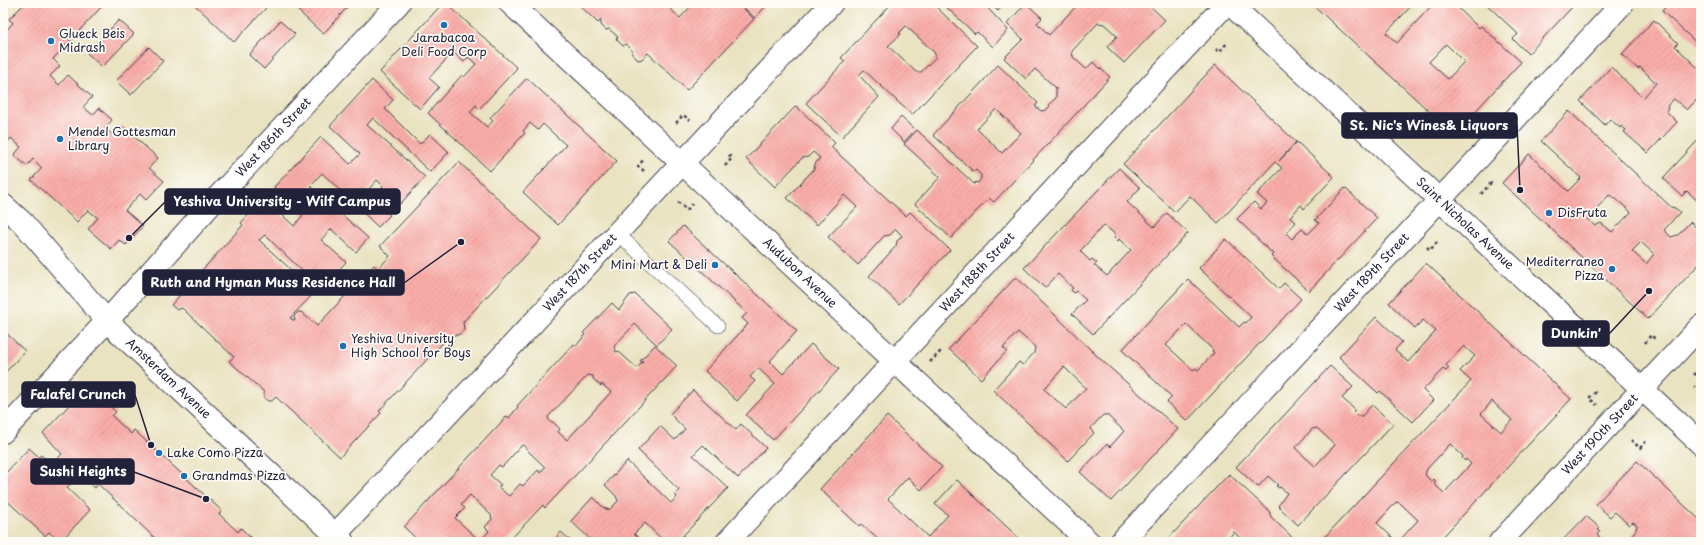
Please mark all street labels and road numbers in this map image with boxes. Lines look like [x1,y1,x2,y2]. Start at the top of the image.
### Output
street label: West 186th Street [231,93,315,181]
street label: Saint Nicholas Avenue [1413,173,1519,273]
street label: West 188th Street [935,228,1018,315]
street label: West 189th Street [1329,228,1413,316]
street label: West 187th Street [538,229,621,315]
street label: Audubon Avenue [759,233,842,312]
street label: Amsterdam Avenue [122,333,216,423]
street label: West 190th Street [1557,389,1642,478]

